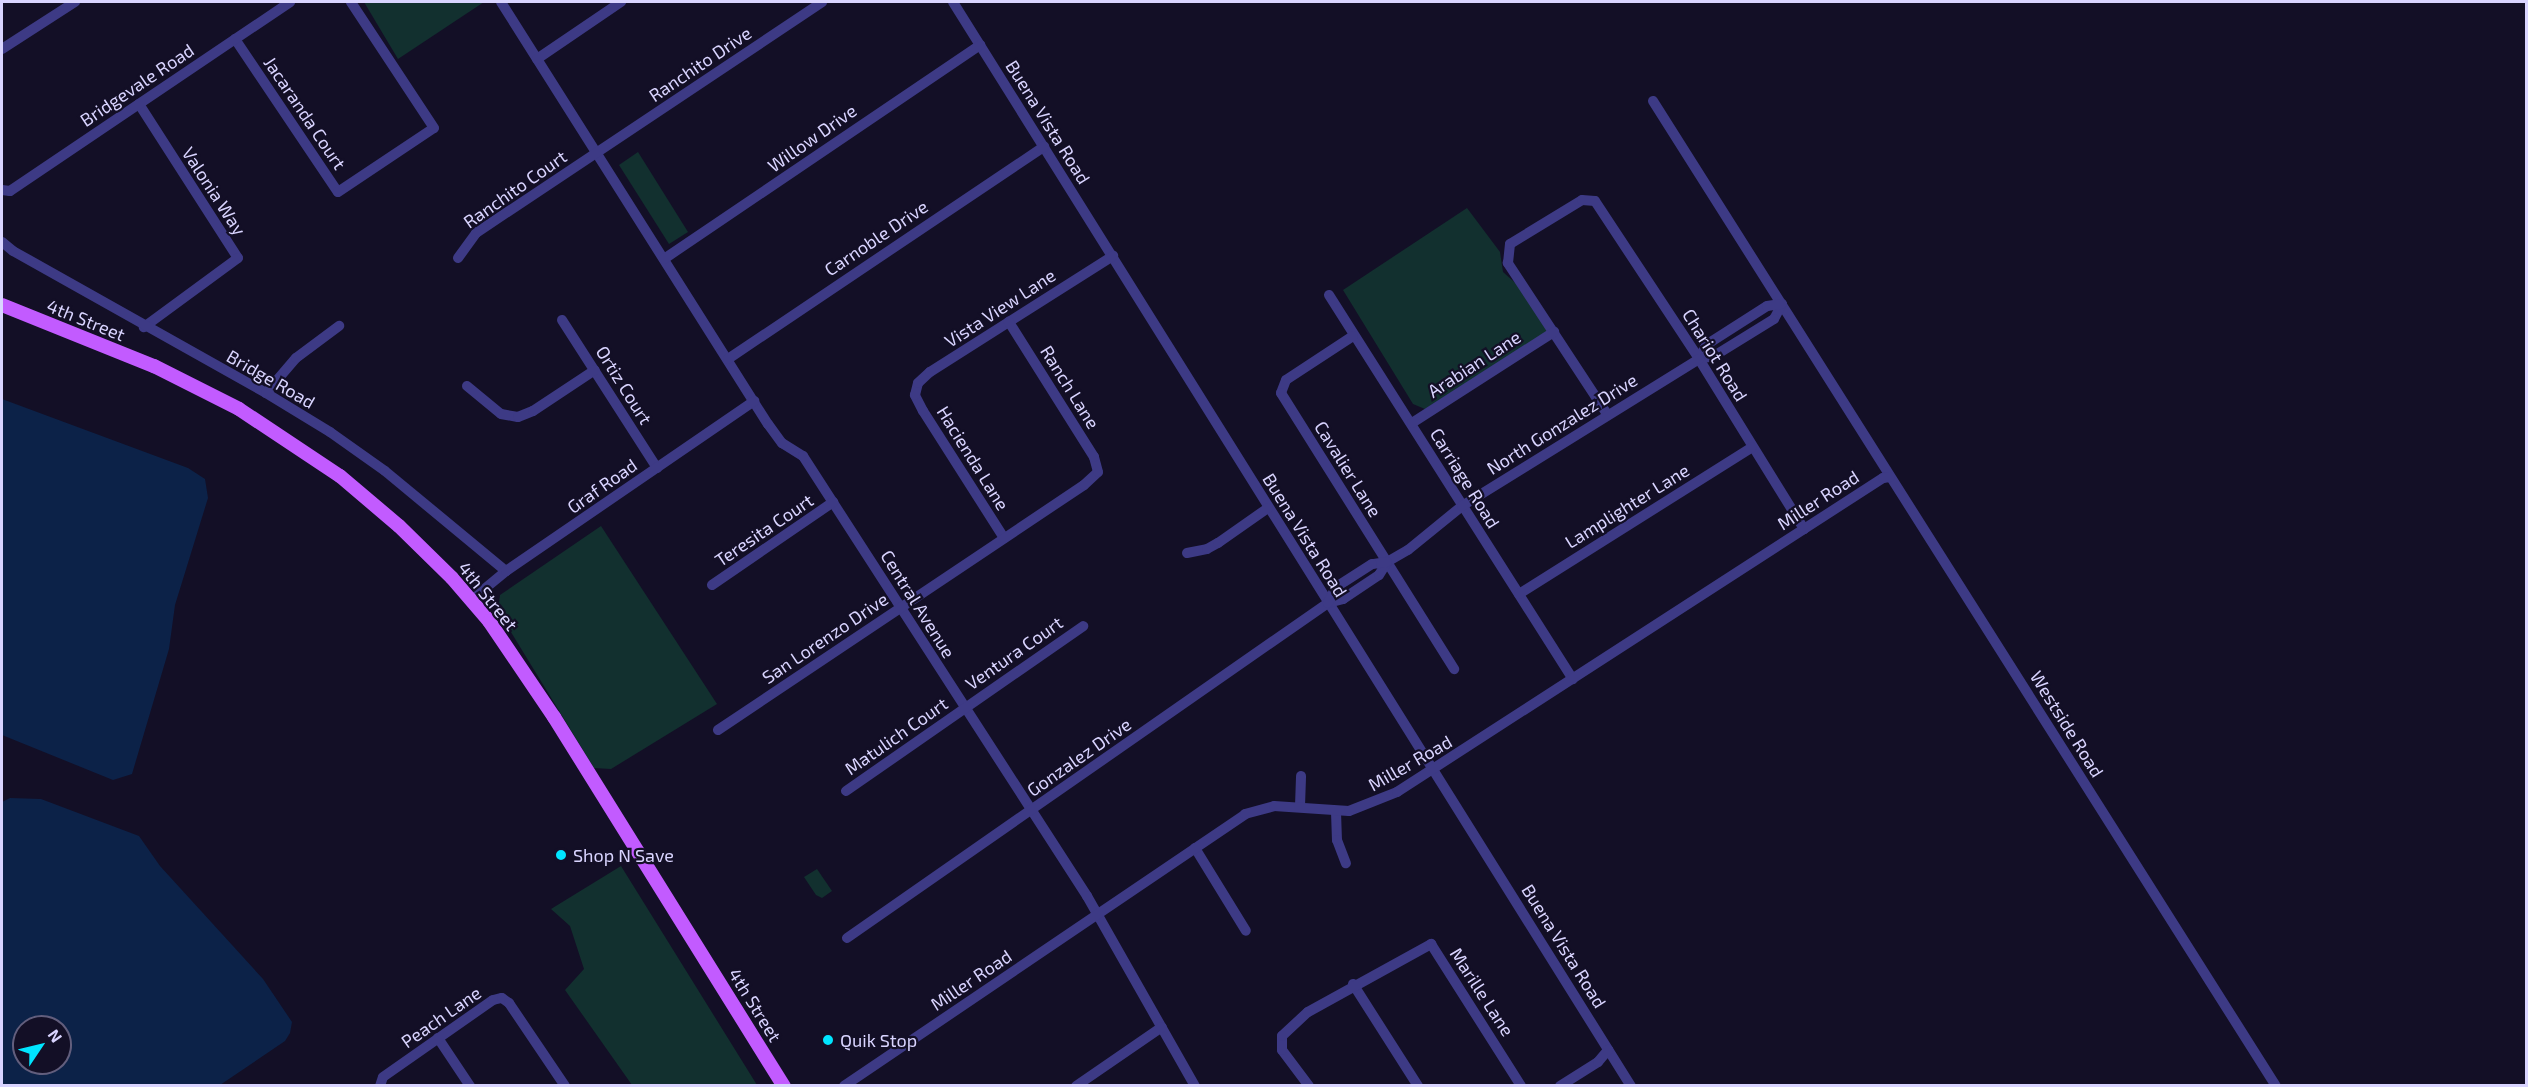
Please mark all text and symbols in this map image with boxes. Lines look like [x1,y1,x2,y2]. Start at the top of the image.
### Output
street label: Ranchito Drive [645,22,755,106]
street label: Bridgevale Road [76,39,198,131]
street label: Jacaranda Court [259,53,351,173]
street label: Buena Vista Road [1001,56,1095,188]
street label: Willow Drive [763,99,861,177]
street label: Valonia Way [177,143,251,239]
street label: Ranchito Court [459,145,571,233]
street label: Carnoble Drive [820,195,932,281]
street label: Vista View Lane [940,264,1060,352]
street label: 4th Street [44,295,128,345]
street label: Chariot Road [1678,305,1752,405]
street label: Arabian Lane [1423,326,1525,402]
street label: Ranch Lane [1036,341,1104,433]
street label: Ortiz Court [591,342,657,428]
street label: Bridge Road [223,345,319,413]
street label: North Gonzalez Drive [1483,369,1641,479]
street label: Hacienda Lane [932,402,1014,514]
street label: Cavalier Lane [1310,417,1386,521]
street label: Carriage Road [1426,424,1504,532]
street label: Graf Road [563,454,641,518]
street label: Lamplighter Lane [1561,459,1693,553]
street label: Miller Road [1773,466,1863,534]
street label: Buena Vista Road [1258,469,1352,601]
street label: Teresita Court [711,489,817,571]
street label: Central Avenue [876,546,960,662]
street label: 4th Street [454,557,522,635]
street label: San Lorenzo Drive [758,588,892,688]
street label: Ventura Court [961,612,1067,694]
street label: Westside Road [2026,667,2108,781]
street label: Matulich Court [840,693,952,779]
street label: Gonzalez Drive [1023,713,1135,801]
street label: Miller Road [1364,730,1456,796]
place label: Shop N Save [573,844,674,866]
marker: Shop N Save [554,848,568,862]
street label: Buena Vista Road [1517,880,1611,1012]
street label: Marille Lane [1445,944,1519,1040]
street label: Miller Road [926,945,1016,1015]
street label: 4th Street [724,964,786,1046]
street label: Peach Lane [397,982,485,1052]
north arrow [12,1015,72,1075]
text: N [44,1025,67,1046]
place label: Quik Stop [840,1029,917,1051]
marker: Quik Stop [821,1033,835,1047]

